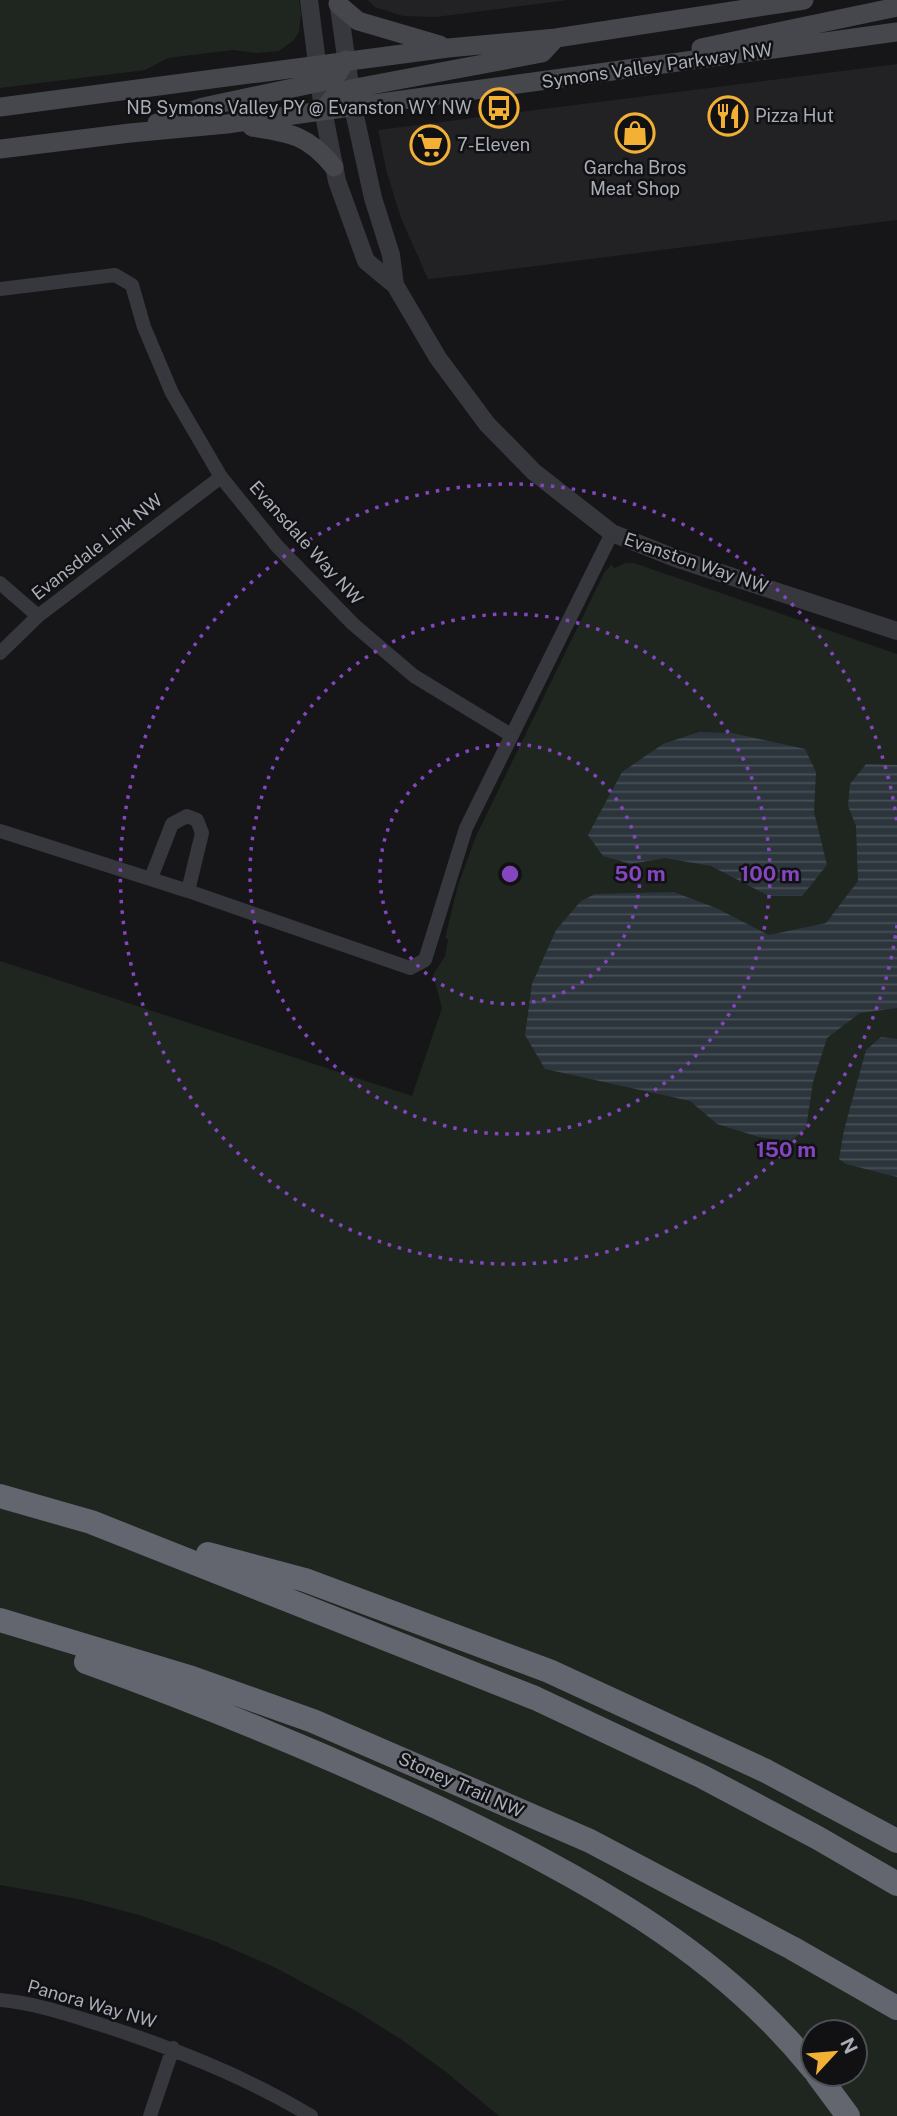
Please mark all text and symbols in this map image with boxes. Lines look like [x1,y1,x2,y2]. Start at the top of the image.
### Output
street label: Symons Valley Parkway NW [540,39,774,92]
bus stop icon: NB Symons Valley PY @ Evanston WY NW [478,87,520,129]
restaurant icon: Pizza Hut [707,95,749,137]
place label: NB Symons Valley PY @ Evanston WY NW [126,97,472,118]
place label: Pizza Hut [755,105,834,126]
shop icon: Garcha Bros Meat Shop [614,112,656,154]
supermarket icon: 7-Eleven [409,124,451,166]
place label: 7-Eleven [457,134,530,155]
place label: Garcha Bros Meat Shop [584,157,686,199]
street label: Evansdale Way NW [245,476,368,609]
street label: Evansdale Link NW [27,489,166,604]
street label: Evanston Way NW [621,528,771,597]
text: 50 m [614,861,666,886]
text: 100 m [740,861,800,886]
centre of rings [498,862,522,886]
text: 150 m [756,1137,816,1162]
street label: Stoney Trail NW [395,1748,527,1822]
street label: Panora Way NW [25,1975,159,2032]
north arrow [799,2018,869,2088]
text: N [836,2034,862,2057]

